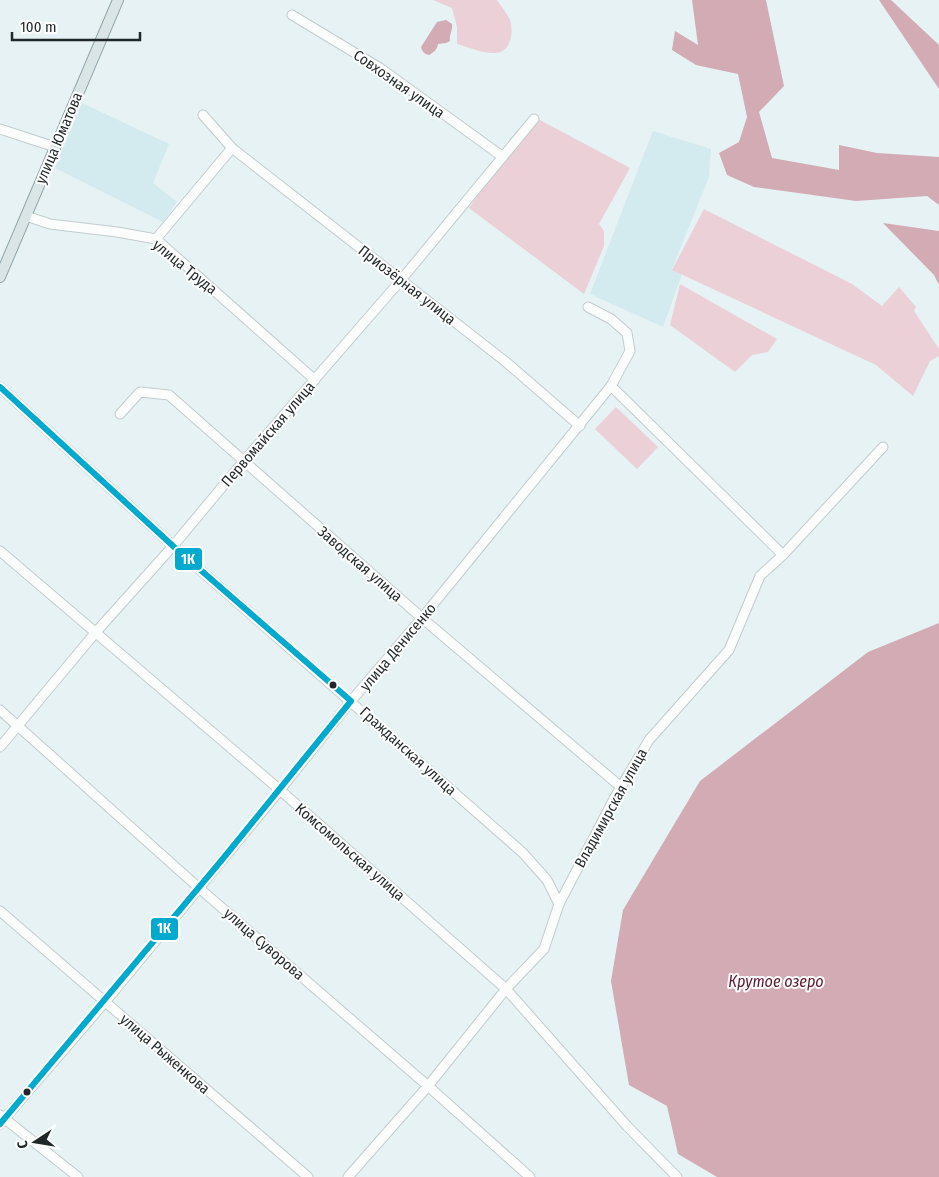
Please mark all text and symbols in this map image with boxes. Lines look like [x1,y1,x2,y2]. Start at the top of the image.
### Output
scale bar [12,10,140,42]
text: 100 m [20,18,57,36]
street label: Совхозная улица [350,46,448,122]
street label: улица Юматова [32,89,86,187]
street label: улица Труда [149,236,221,298]
street label: Приозёрная улица [355,241,459,329]
street label: Первомайская улица [217,378,319,490]
street label: Заводская улица [314,522,406,606]
line badge: 1К [174,547,203,571]
text: 1К [181,551,196,568]
street label: улица Денисенко [356,599,440,695]
unlabelled marker [328,680,338,690]
street label: Гражданская улица [356,703,460,799]
street label: Владимирская улица [571,745,651,871]
street label: Комсомольская улица [291,799,409,905]
street label: улица Суворова [220,904,308,984]
line badge: 1К [150,917,179,941]
text: 1К [157,920,172,937]
water label: Крутое озеро [728,972,824,991]
street label: улица Рыженкова [116,1010,214,1098]
unlabelled marker [22,1087,32,1097]
north arrow [10,1117,60,1167]
text: С [14,1139,32,1150]

